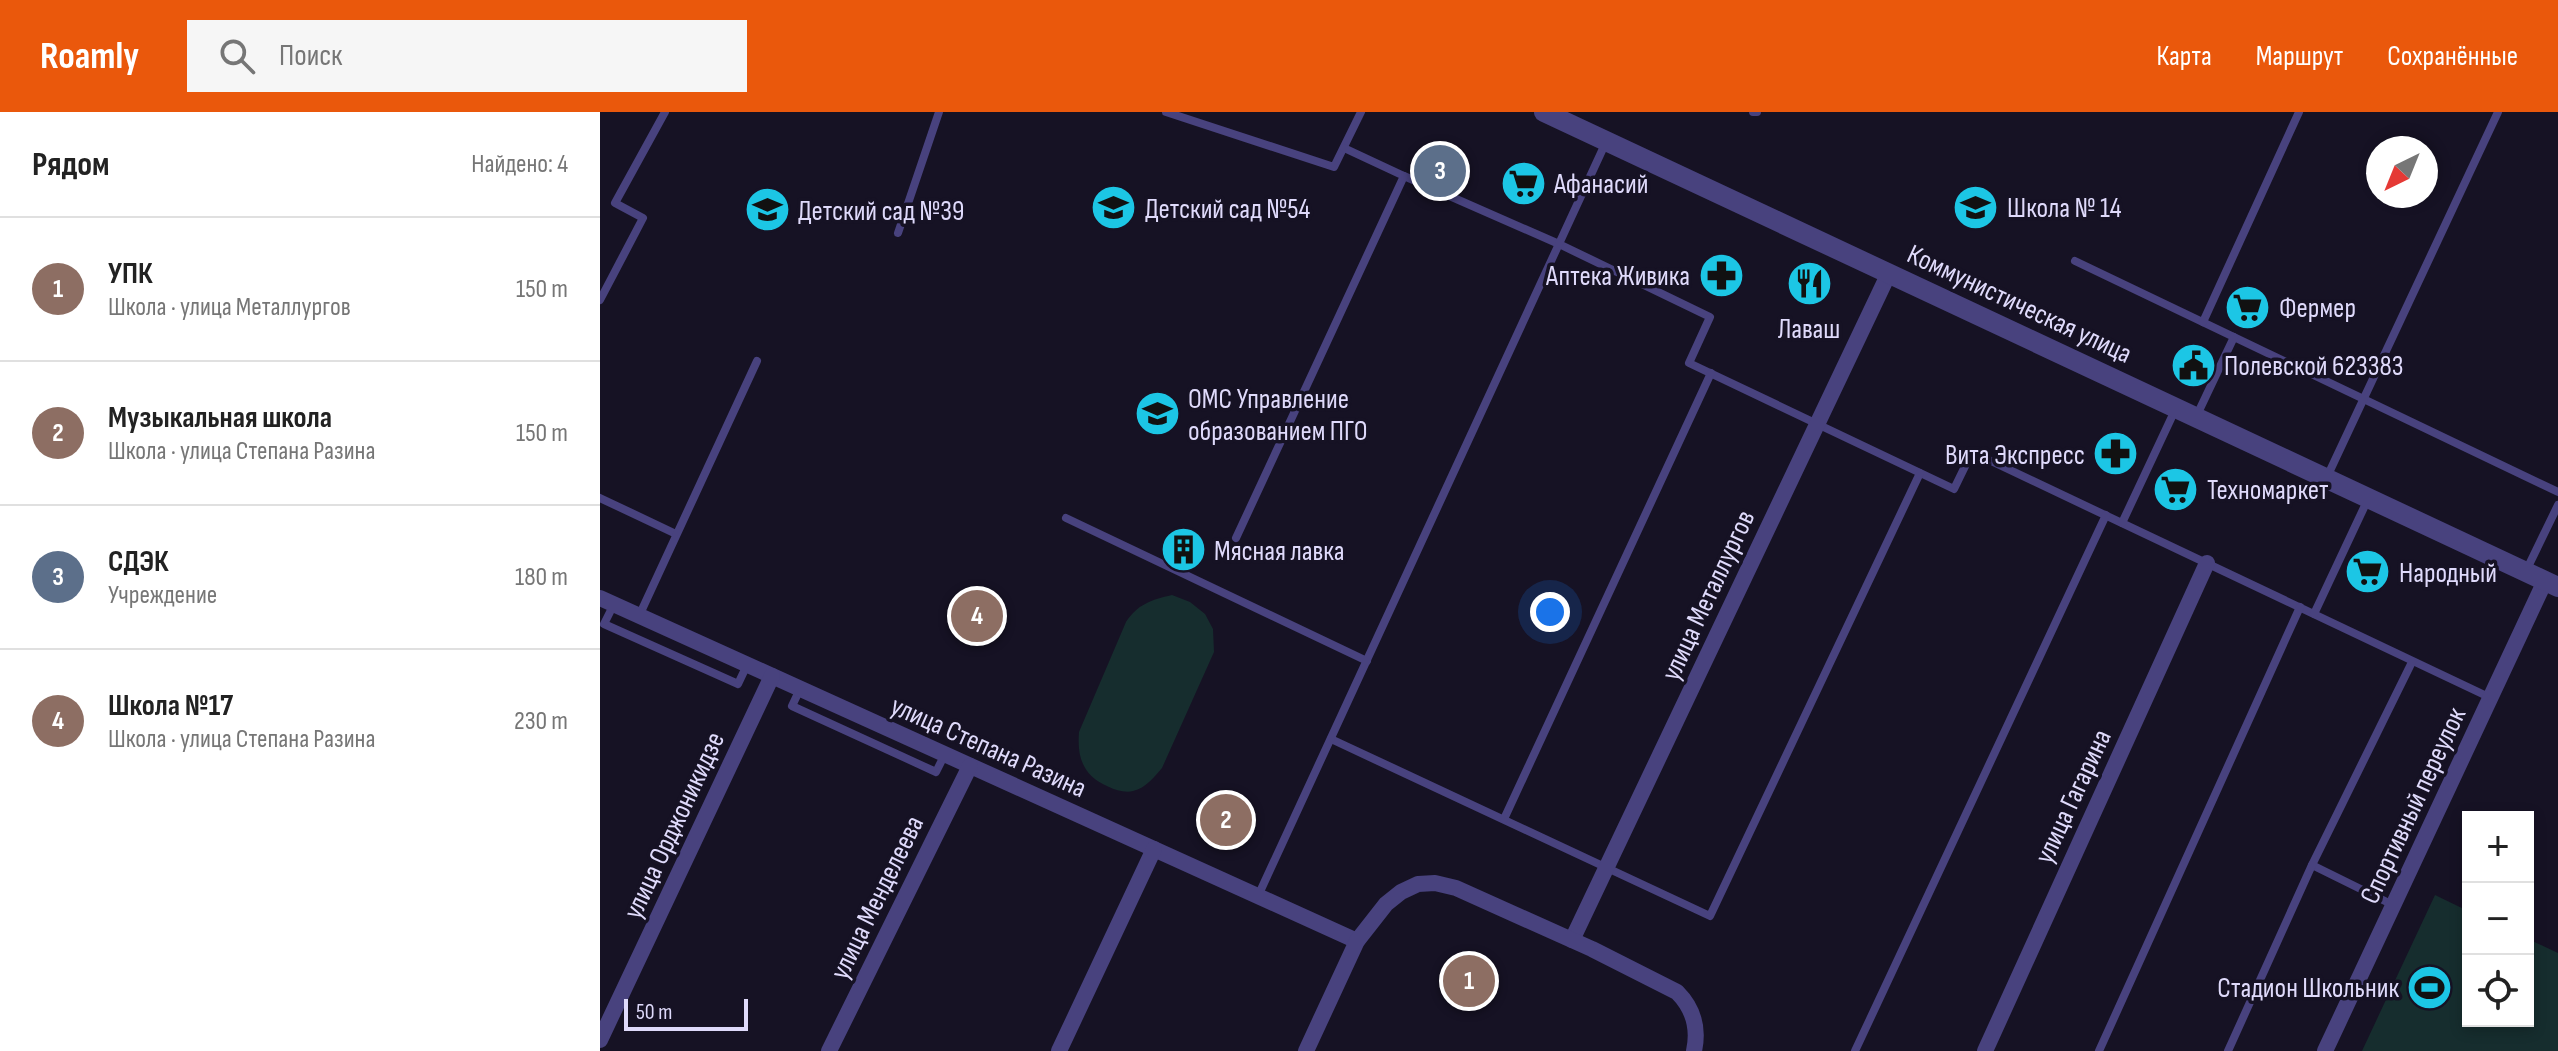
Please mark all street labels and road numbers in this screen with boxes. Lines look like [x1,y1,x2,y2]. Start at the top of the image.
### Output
street label: Коммунистическая улица [1902,238,2137,371]
street label: улица Металлургов [1655,505,1762,686]
street label: улица Степана Разина [886,689,1091,805]
street label: Спортивный переулок [2353,702,2473,909]
street label: улица Гагарина [2028,724,2119,869]
street label: улица Орджоникидзе [617,727,732,924]
street label: улица Менделеева [824,811,931,985]

